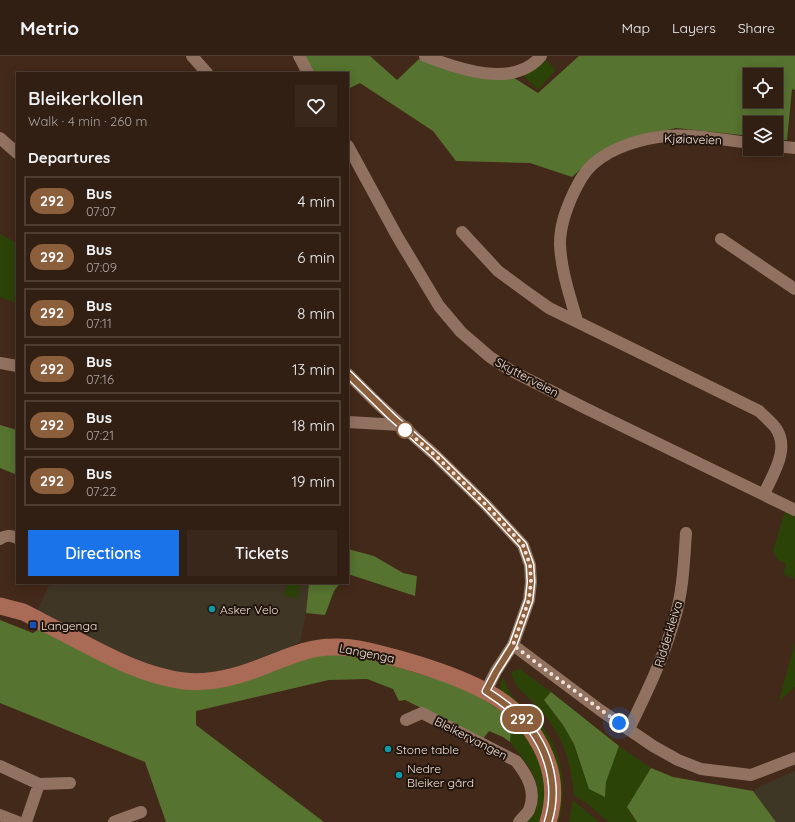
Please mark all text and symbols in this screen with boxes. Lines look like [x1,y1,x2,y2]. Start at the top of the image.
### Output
text: Metrio [20,16,79,40]
text: Map [621,19,650,37]
text: Layers [672,19,716,37]
text: Share [738,19,775,37]
map controls [743,68,783,156]
button: locate [743,68,783,108]
button: heart [295,85,337,127]
text: Bleikerkollen [28,86,143,110]
text: Walk · 4 min · 260 m [28,113,147,129]
button: layers [743,116,783,156]
street label: Kjøiaveien [664,130,722,148]
text: Departures [28,148,110,167]
text: Bus [86,184,112,203]
text: 292 [40,192,64,210]
text: 4 min [297,192,335,211]
text: 07:07 [86,203,116,219]
text: Bus [86,240,112,259]
text: 292 [40,248,64,266]
text: 6 min [297,248,335,267]
text: 07:09 [86,259,117,275]
text: Bus [86,296,112,315]
text: 292 [40,304,64,322]
text: 8 min [297,304,335,323]
text: 07:11 [86,315,112,331]
text: Bus [86,352,112,371]
street label: Skytterveien [493,354,561,400]
text: 292 [40,360,64,378]
text: 13 min [292,360,335,379]
text: 07:16 [86,371,114,387]
text: Bus [86,408,112,427]
text: 292 [40,416,64,434]
text: 18 min [292,416,335,435]
unlabelled marker [396,421,414,439]
text: 07:21 [86,427,114,443]
text: Bus [86,464,112,483]
text: 292 [40,472,64,490]
text: 19 min [291,472,335,491]
text: 07:22 [86,483,117,499]
button: Directions [28,530,179,576]
button: Tickets [187,530,337,576]
street label: Ridderkleiva [651,599,685,669]
place label: Asker Velo [220,602,279,617]
marker: Asker Velo [207,604,217,614]
place label: Langenga [41,618,97,633]
marker: Langenga [28,620,38,630]
street label: Langenga [338,640,396,666]
line badge: 292 [499,706,545,732]
text: 292 [510,710,534,728]
street label: Bleikervangen [432,713,510,763]
your location [609,713,629,733]
place label: Stone table [396,742,459,757]
marker: Stone table [383,744,393,754]
place label: Nedre Bleiker gård [407,761,474,790]
marker: Nedre Bleiker gård [394,770,404,780]

